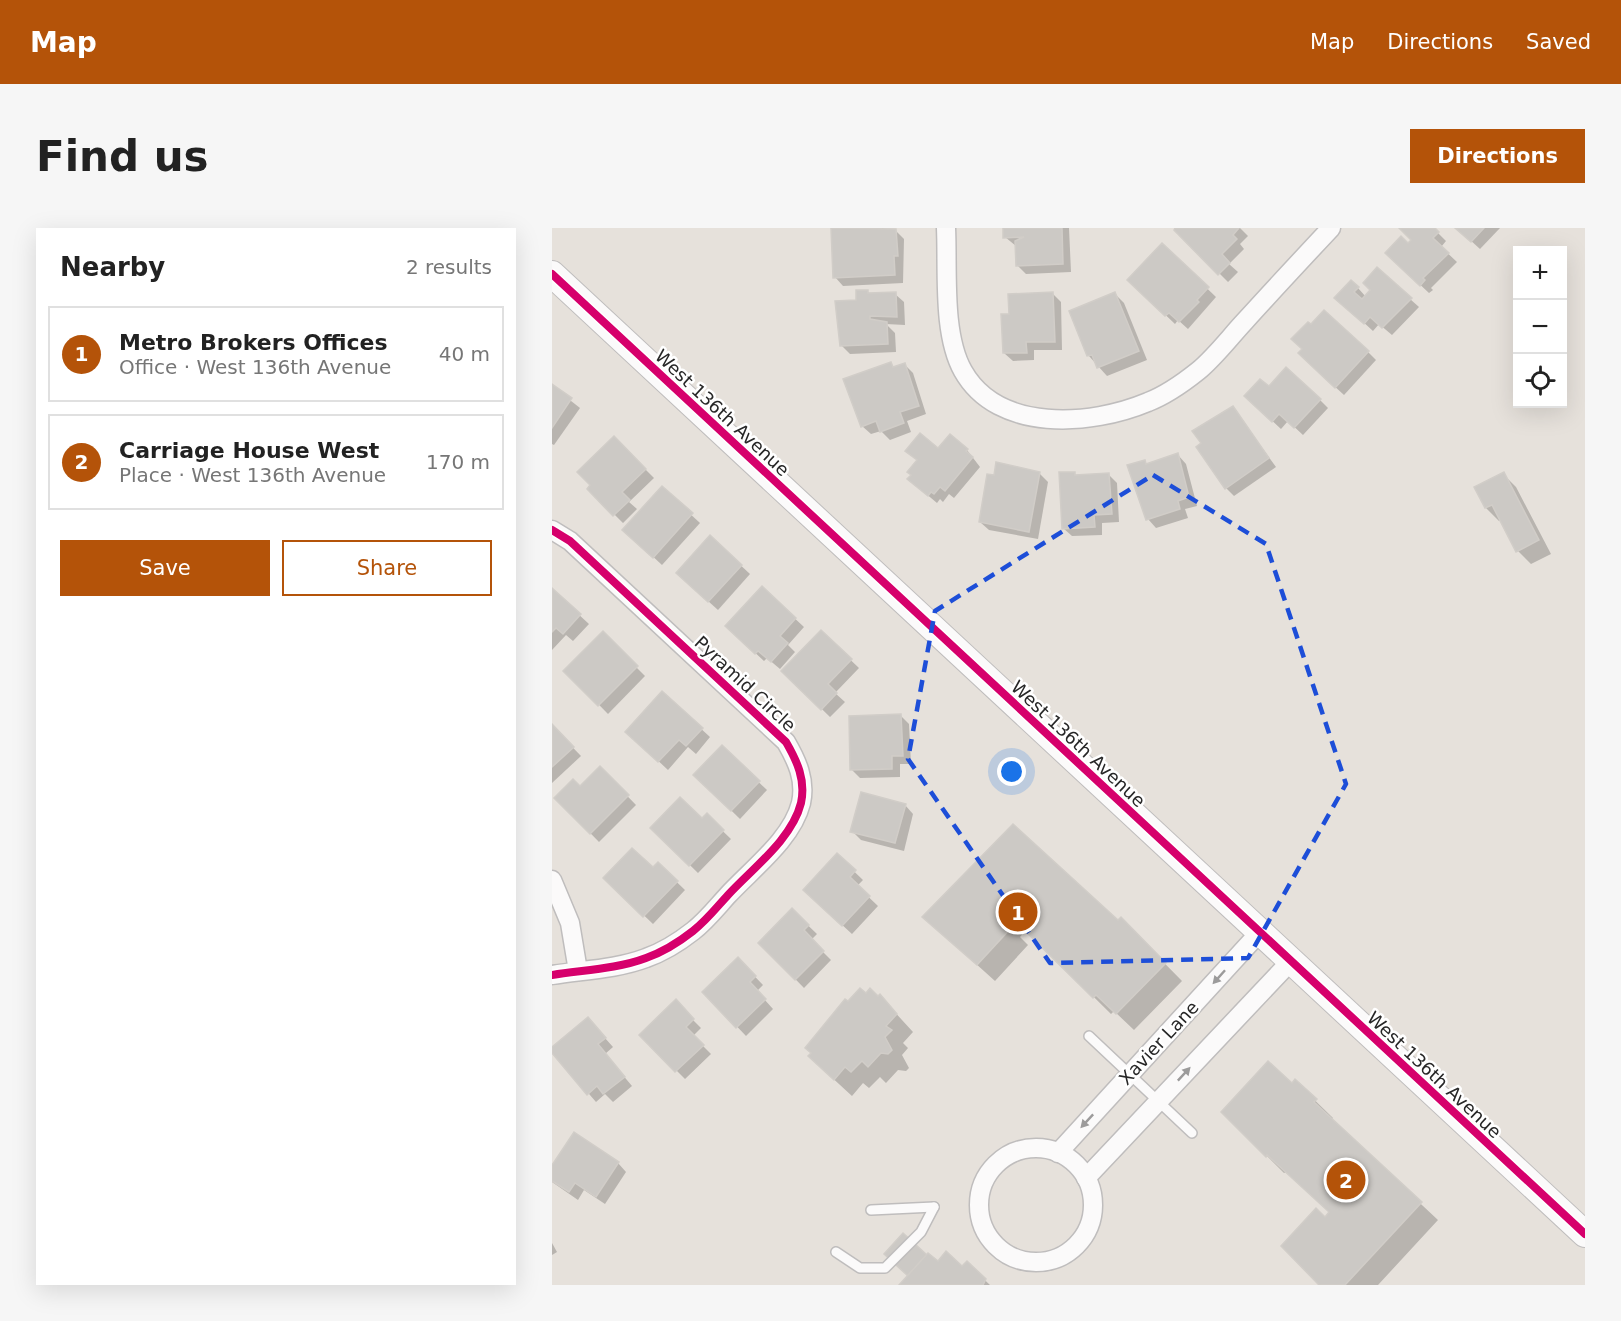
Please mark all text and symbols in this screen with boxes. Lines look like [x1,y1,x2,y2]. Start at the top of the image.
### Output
text: Map [30,26,97,59]
text: Map [1310,30,1354,54]
text: Directions [1387,30,1493,54]
text: Saved [1526,30,1591,54]
button: Directions [1410,129,1585,183]
text: Find us [36,132,209,181]
map controls [1513,246,1567,408]
button: + [1513,246,1567,300]
text: Nearby [60,252,165,282]
text: 2 results [406,255,492,279]
button: − [1513,300,1567,354]
text: Metro Brokers Offices [119,330,388,355]
text: 1 [75,342,88,366]
text: 40 m [439,342,490,366]
street label: West 136th Avenue [651,345,794,480]
button: locate [1513,354,1567,408]
text: Office · West 136th Avenue [119,355,391,379]
text: Carriage House West [119,438,379,463]
text: 2 [75,450,88,474]
text: 170 m [426,450,490,474]
text: Place · West 136th Avenue [119,463,386,487]
button: Save [60,540,270,596]
button: Share [282,540,492,596]
street label: Pyramid Circle [691,632,800,736]
street label: West 136th Avenue [1007,676,1150,811]
your location [997,757,1026,786]
pin: 1 [998,890,1038,934]
one-way arrow [1213,969,1226,984]
street label: Xavier Lane [1115,996,1203,1089]
street label: West 136th Avenue [1363,1007,1506,1142]
one-way arrow [1177,1066,1191,1081]
one-way arrow [1081,1113,1095,1127]
pin: 2 [1326,1158,1366,1202]

